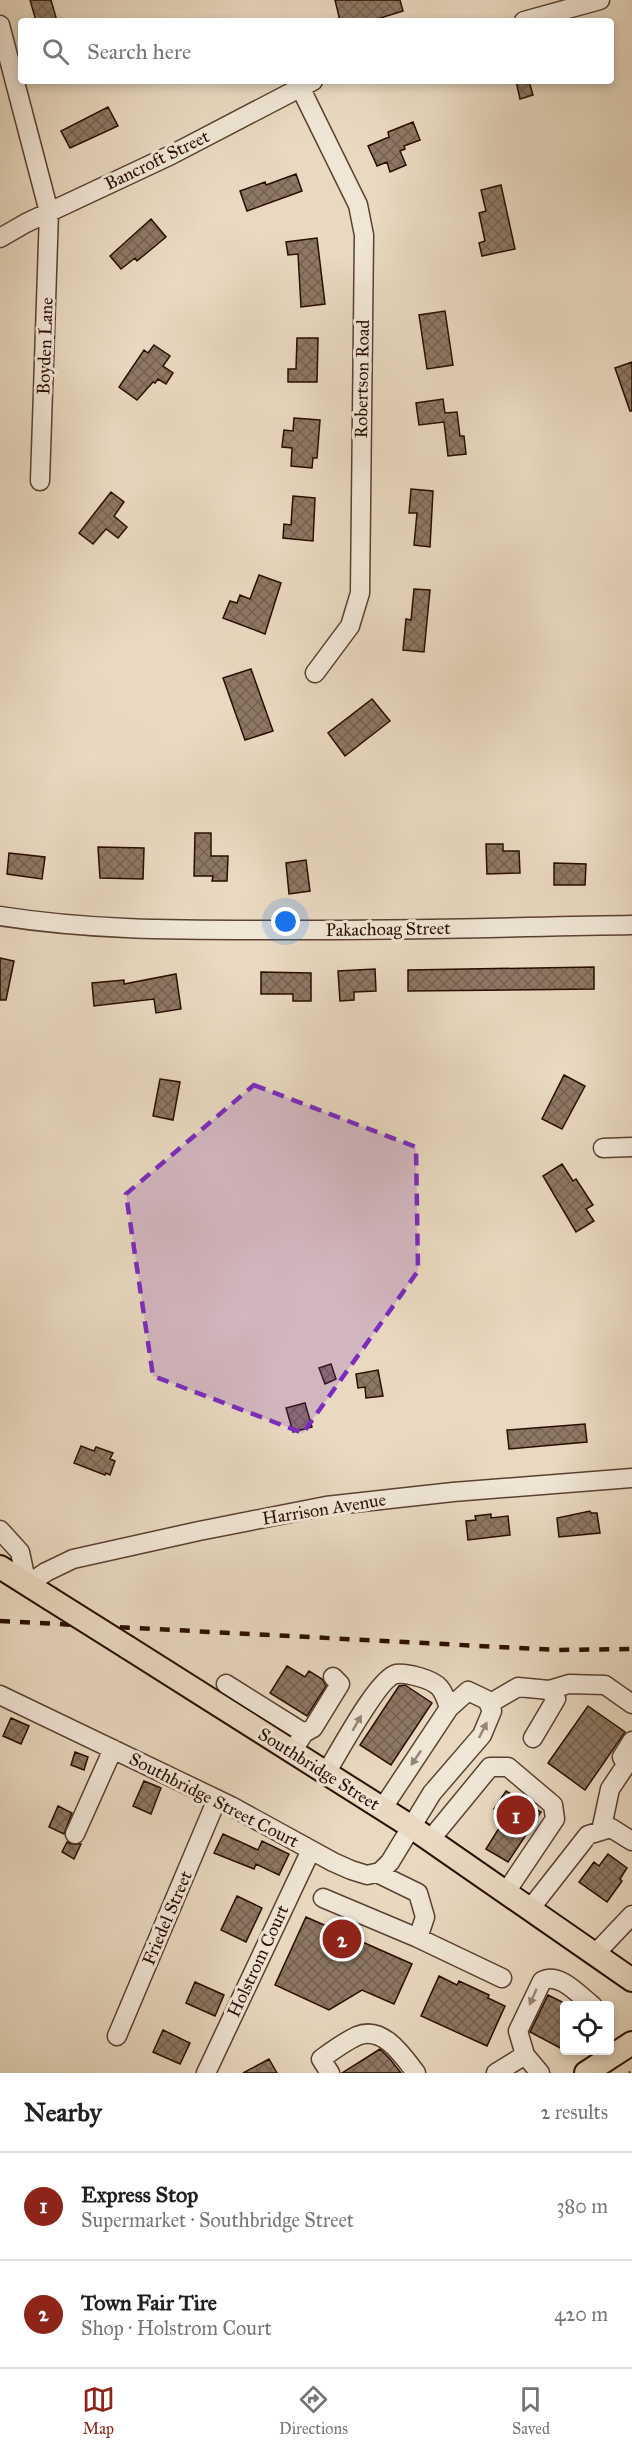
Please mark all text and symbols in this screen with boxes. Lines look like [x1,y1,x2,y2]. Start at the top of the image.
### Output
search box [18,18,614,84]
icon: search [39,35,72,68]
text: Search here [87,38,191,65]
street label: Bancroft Street [101,125,213,195]
street label: Boyden Lane [32,297,58,395]
street label: Robertson Road [350,319,374,439]
your location [271,907,300,936]
street label: Pakachoag Street [325,917,451,942]
street label: Harrison Avenue [261,1488,387,1530]
one-way arrow [351,1715,362,1731]
one-way arrow [478,1721,488,1738]
street label: Southbridge Street [254,1723,384,1816]
street label: Southbridge Street Court [125,1748,303,1854]
one-way arrow [410,1750,422,1766]
pin: 1 [496,1792,536,1838]
street label: Friedel Street [137,1867,197,1969]
street label: Holstrom Court [222,1901,294,2021]
pin: 2 [322,1916,362,1962]
one-way arrow [527,1988,537,2006]
map controls [560,2001,614,2055]
button: locate [560,2001,614,2055]
text: Nearby [24,2096,102,2128]
text: 2 results [540,2100,608,2124]
text: Express Stop [81,2181,198,2208]
text: 1 [40,2194,47,2218]
text: 380 m [557,2194,608,2218]
text: Supermarket · Southbridge Street [81,2208,354,2232]
text: Town Fair Tire [81,2289,217,2316]
text: 2 [39,2302,48,2326]
text: 420 m [554,2302,608,2326]
text: Shop · Holstrom Court [81,2316,272,2340]
tab: Map [82,2383,115,2438]
tab: Directions [279,2383,348,2438]
tab: Saved [512,2383,550,2438]

